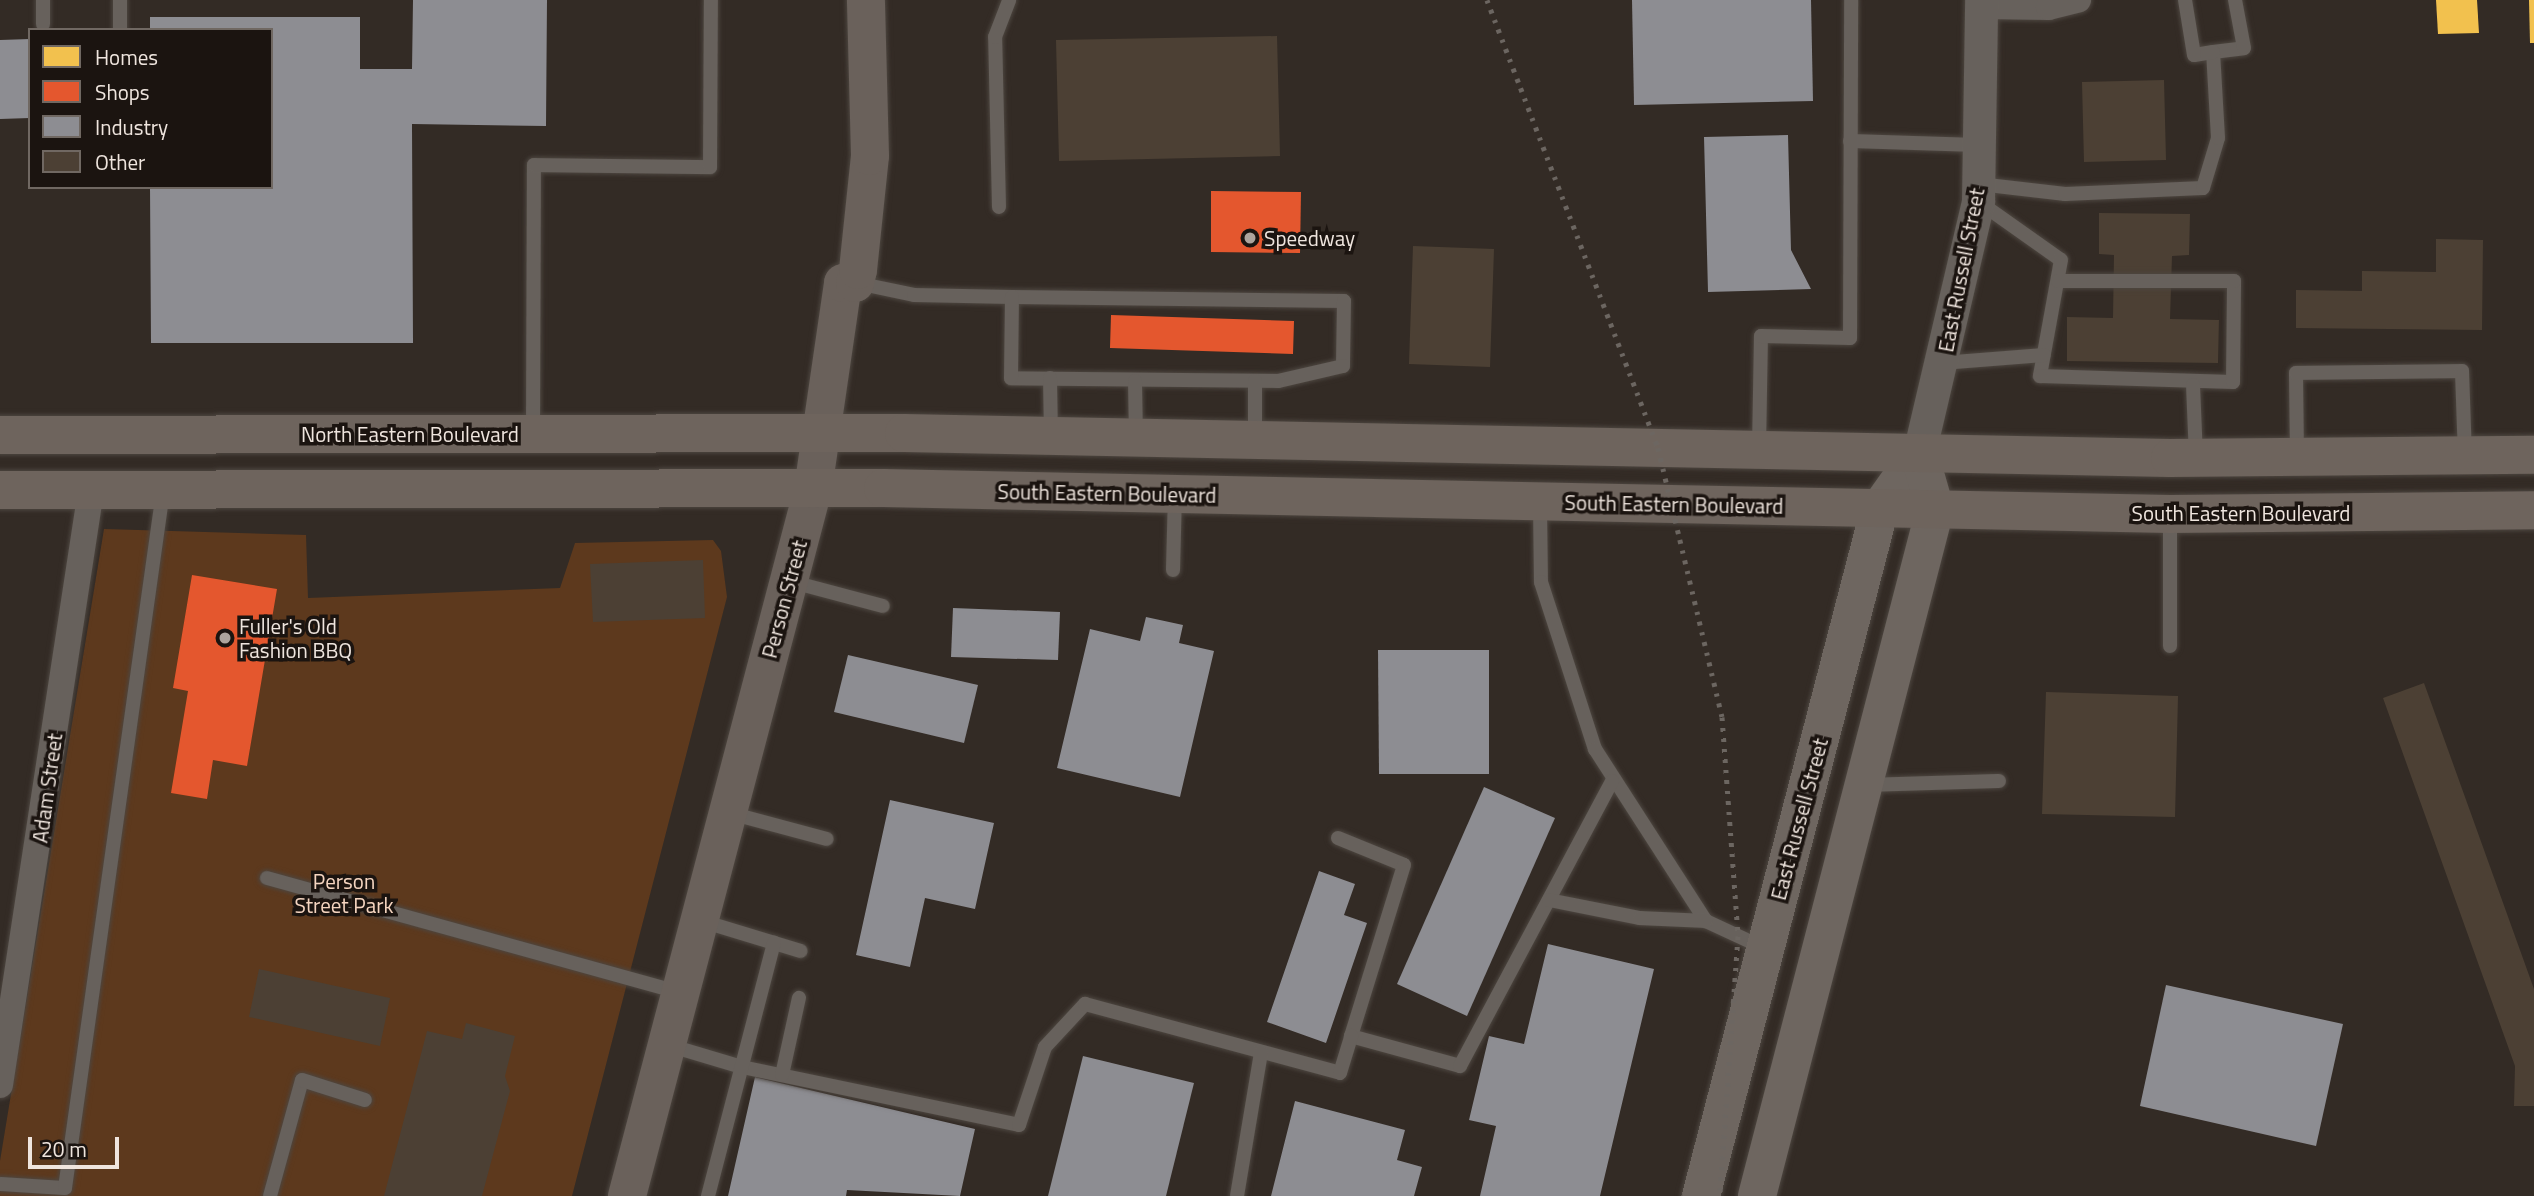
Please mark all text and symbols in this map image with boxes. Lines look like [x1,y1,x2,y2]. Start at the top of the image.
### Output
legend [28,28,273,189]
text: Homes [95,41,158,73]
text: Shops [95,76,150,108]
text: Industry [95,111,168,143]
text: Other [95,146,145,178]
street label: East Russell Street [1933,186,1989,354]
place label: Speedway [1264,225,1355,251]
marker: Speedway [1242,230,1258,246]
street label: North Eastern Boulevard [301,421,519,447]
street label: South Eastern Boulevard [997,478,1217,508]
street label: South Eastern Boulevard [1564,489,1784,519]
street label: South Eastern Boulevard [2132,500,2350,526]
street label: Person Street [756,537,812,661]
place label: Fuller's Old Fashion BBQ [239,613,352,663]
marker: Fuller's Old Fashion BBQ [217,630,233,646]
street label: Adam Street [27,732,67,844]
street label: East Russell Street [1765,735,1833,903]
park label: Person Street Park [295,868,393,918]
scale bar [32,1122,122,1166]
text: 20 m [41,1133,87,1165]

